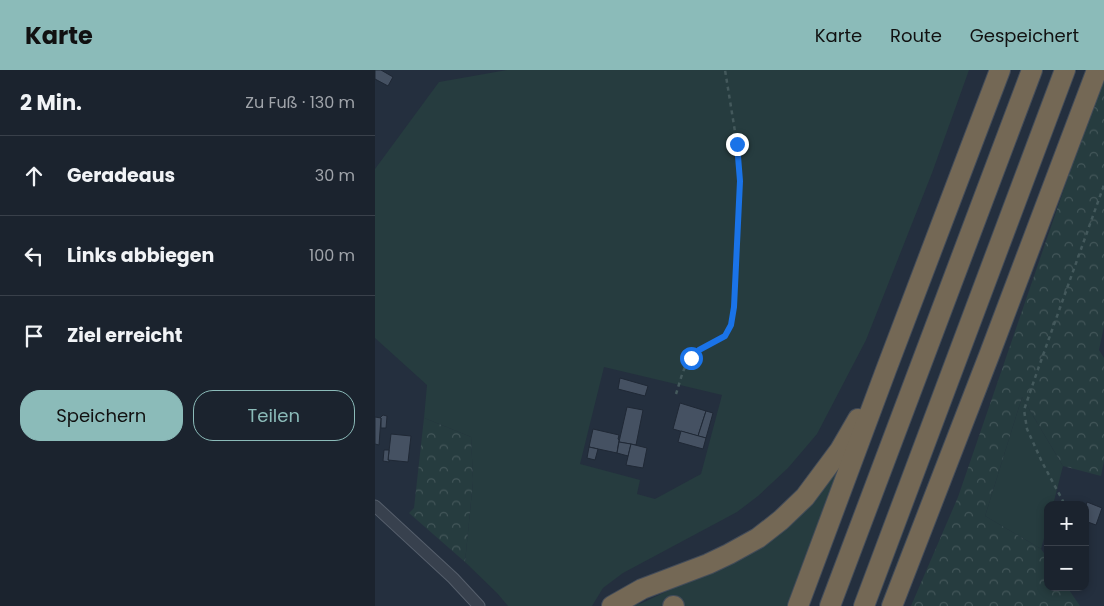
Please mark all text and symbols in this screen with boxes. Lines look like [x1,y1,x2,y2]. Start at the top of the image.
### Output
text: Karte [25,19,93,52]
text: Karte [815,23,862,48]
text: Route [890,23,942,48]
text: Gespeichert [970,23,1079,48]
text: 2 Min. [20,88,82,117]
text: Zu Fuß · 130 m [245,91,355,114]
route end [726,133,749,156]
icon: ahead [20,162,48,190]
text: Geradeaus [67,162,175,189]
text: 30 m [315,164,355,187]
icon: left [20,242,48,270]
text: Links abbiegen [67,242,214,269]
text: 100 m [309,244,355,267]
icon: arrive [20,322,48,350]
text: Ziel erreicht [67,322,183,349]
route start [680,347,703,370]
button: Speichern [20,390,183,441]
button: Teilen [193,390,355,441]
map controls [1044,501,1089,591]
button: + [1044,501,1089,546]
button: − [1044,546,1089,591]

